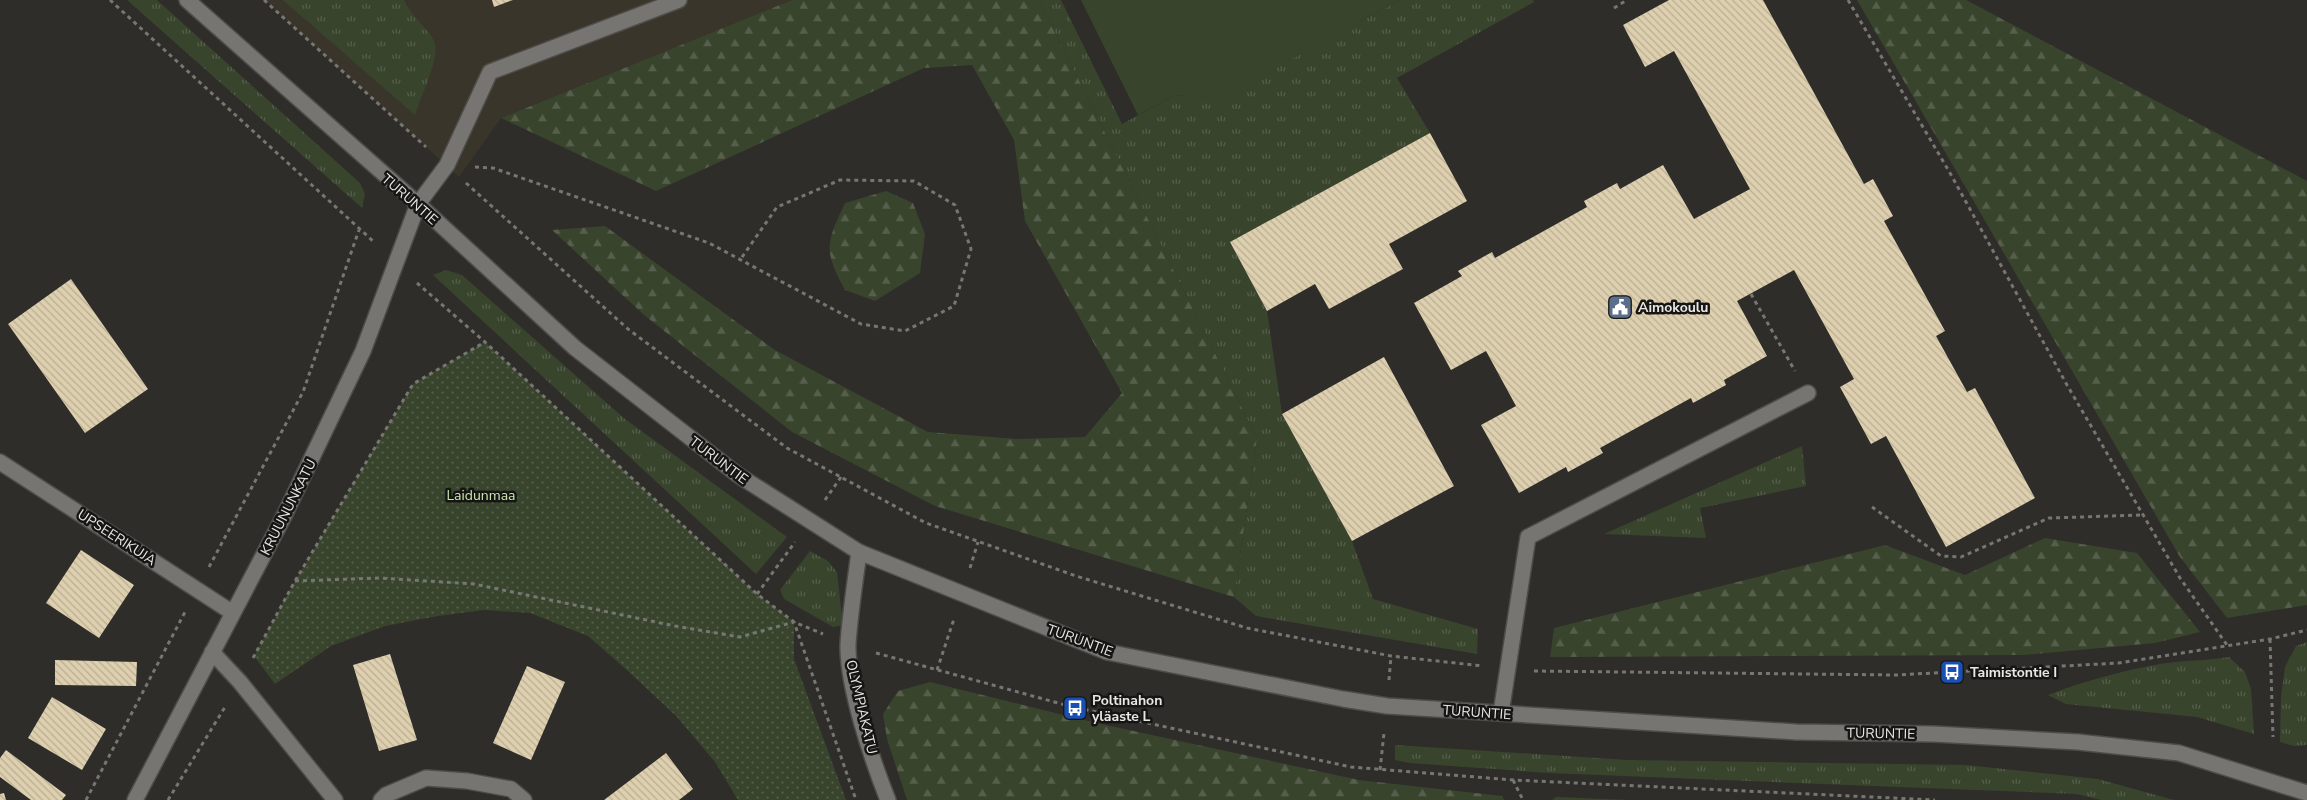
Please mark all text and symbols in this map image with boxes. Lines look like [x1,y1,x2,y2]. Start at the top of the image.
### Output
street label: TURUNTIE [378,170,442,229]
public building icon: Aimokoulu [1607,294,1633,320]
place label: Aimokoulu [1638,298,1708,317]
street label: TURUNTIE [686,432,752,489]
street label: KRUUNUNKATU [256,456,321,559]
park label: Laidunmaa [446,486,516,505]
street label: UPSEERIKUJA [74,505,160,570]
street label: TURUNTIE [1044,620,1115,661]
street label: OLYMPIAKATU [841,658,882,756]
bus stop icon: Taimistontie I [1939,659,1965,685]
place label: Taimistontie I [1970,663,2057,682]
place label: Poltinahon yläaste L [1091,691,1162,726]
bus stop icon: Poltinahon yläaste L [1062,695,1088,721]
street label: TURUNTIE [1442,701,1512,724]
street label: TURUNTIE [1846,723,1916,744]

